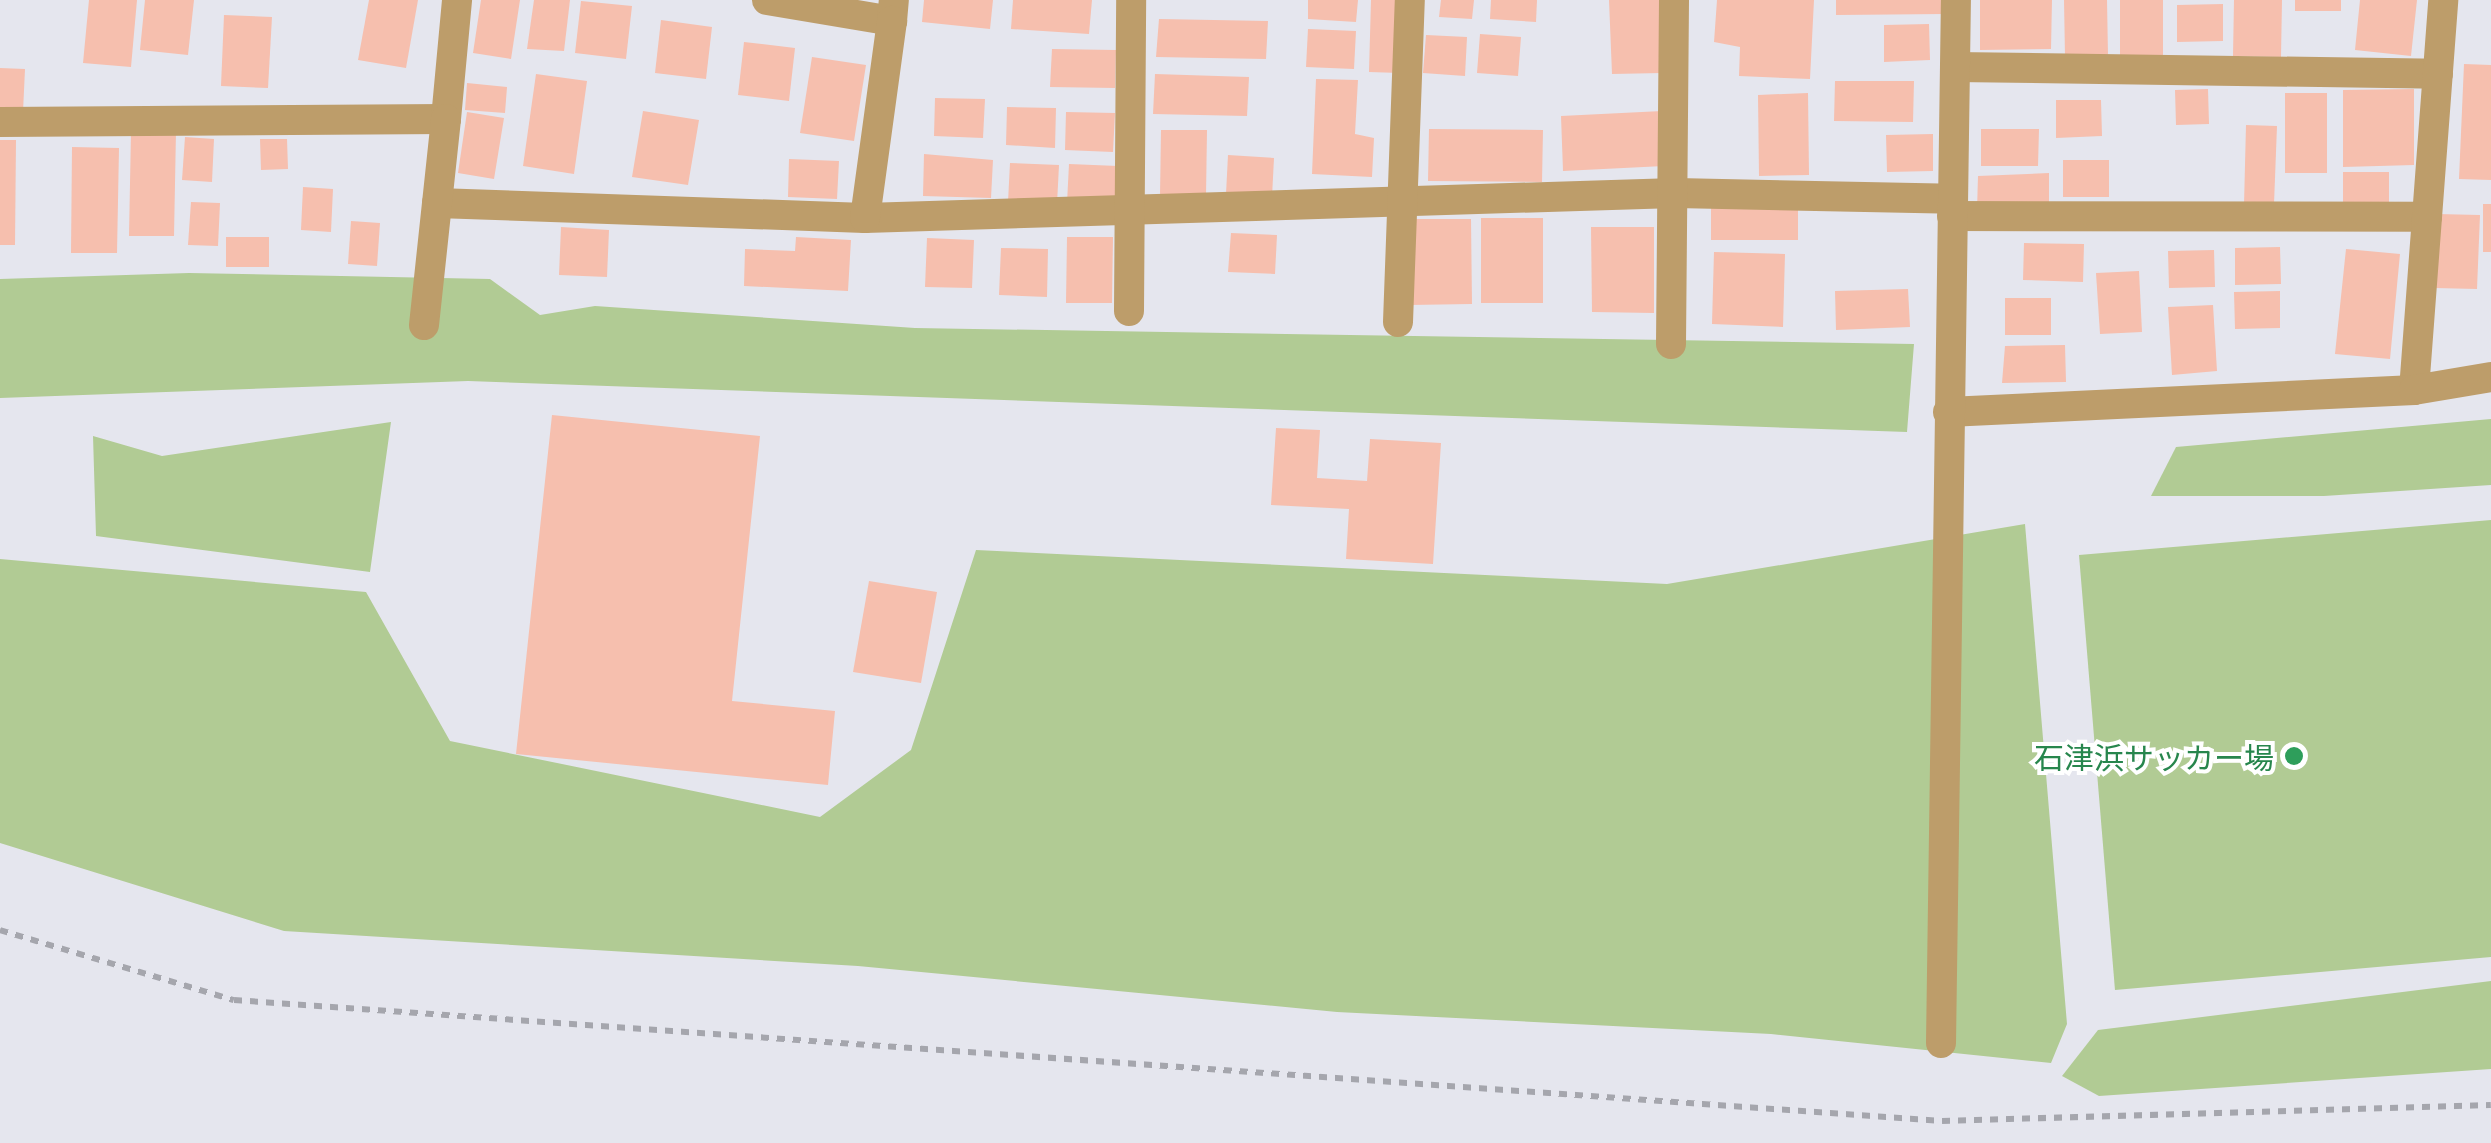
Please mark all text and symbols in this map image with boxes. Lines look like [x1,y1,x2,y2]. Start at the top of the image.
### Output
place label: 石津浜サッカー場 [2034,738,2274,774]
marker: 石津浜サッカー場 [2283,745,2305,767]

